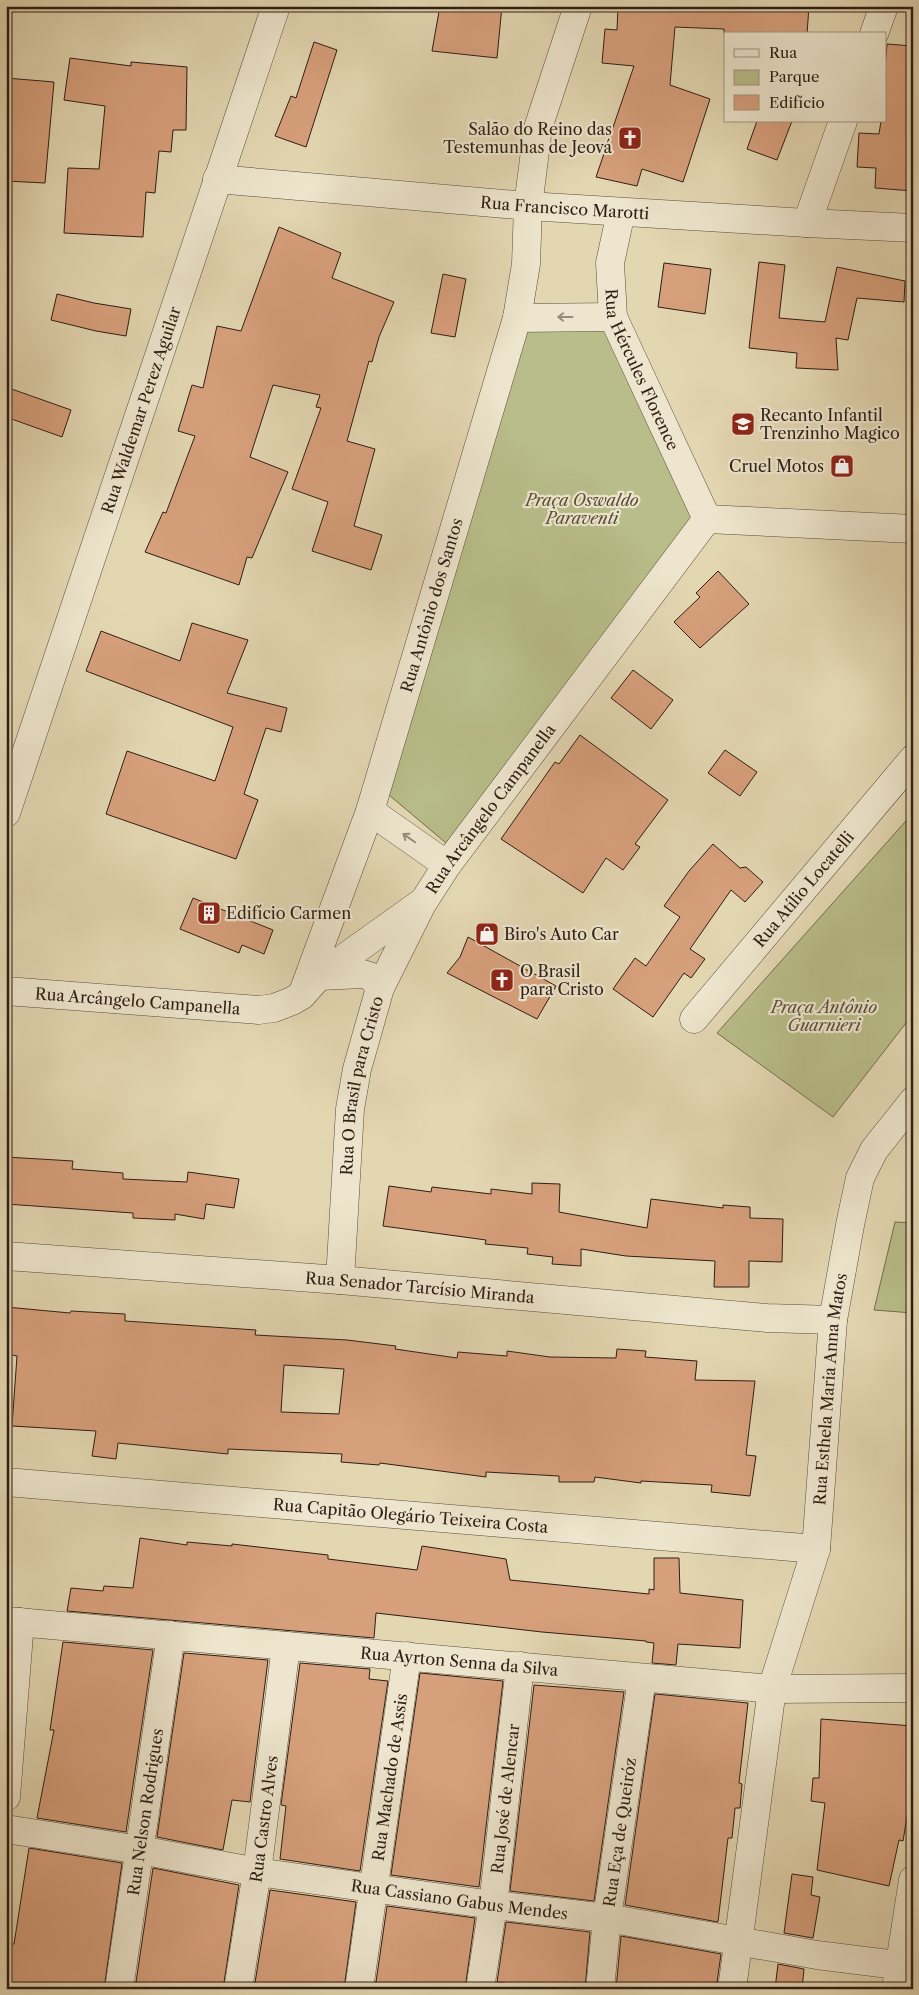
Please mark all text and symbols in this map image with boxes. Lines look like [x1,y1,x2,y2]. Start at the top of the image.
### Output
legend [724,32,886,122]
text: Rua [769,43,797,62]
text: Parque [769,67,819,86]
text: Edifício [769,93,825,112]
place label: Salão do Reino das Testemunhas de Jeová [443,119,613,157]
church icon: Salão do Reino das Testemunhas de Jeová [617,125,643,151]
street label: Rua Francisco Marotti [479,192,650,223]
street label: Rua Hércules Florence [601,288,684,453]
street label: Rua Waldemar Perez Aguilar [97,304,185,516]
one-way arrow [557,313,573,322]
place label: Recanto Infantil Trenzinho Magico [760,405,900,443]
school or university icon: Recanto Infantil Trenzinho Magico [730,411,756,437]
shop icon: Cruel Motos [829,453,855,479]
place label: Cruel Motos [729,456,824,476]
park label: Praça Oswaldo Paraventi [523,490,639,528]
street label: Rua Antônio dos Santos [396,515,467,695]
street label: Rua Arcângelo Campanella [421,720,560,897]
street label: Rua Atílio Locatelli [749,827,858,951]
one-way arrow [402,833,416,843]
building icon: Edifício Carmen [196,900,222,926]
place label: Edifício Carmen [226,903,351,923]
shop icon: Biro's Auto Car [474,921,500,947]
place label: Biro's Auto Car [504,924,619,944]
place label: O Brasil para Cristo [520,961,604,999]
church icon: O Brasil para Cristo [489,967,515,993]
street label: Rua Arcângelo Campanella [34,983,242,1019]
street label: Rua O Brasil para Cristo [336,994,387,1176]
park label: Praça Antônio Guarnieri [769,997,877,1035]
street label: Rua Senador Tarcísio Miranda [304,1268,536,1307]
street label: Rua Esthela Maria Anna Matos [809,1271,851,1506]
street label: Rua Capitão Olegário Teixeira Costa [272,1494,550,1537]
street label: Rua Ayrton Senna da Silva [359,1642,560,1680]
street label: Rua Machado de Assis [368,1692,412,1862]
street label: Rua José de Alencar [487,1722,523,1875]
street label: Rua Nelson Rodrigues [123,1727,167,1897]
street label: Rua Castro Alves [245,1754,282,1884]
street label: Rua Eça de Queiróz [599,1756,640,1908]
street label: Rua Cassiano Gabus Mendes [350,1875,569,1923]

